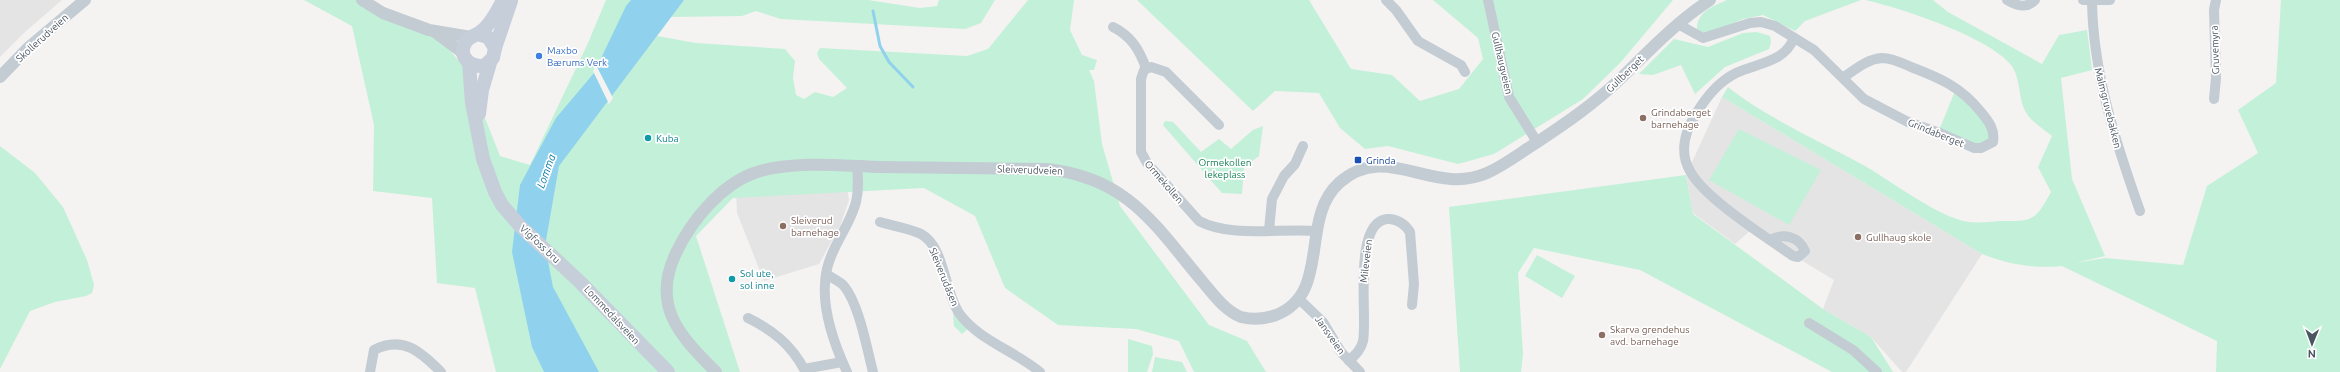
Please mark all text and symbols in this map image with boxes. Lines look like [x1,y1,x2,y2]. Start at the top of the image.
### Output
street label: Skollerudveien [14,12,70,64]
street label: Gruvemyra [2209,25,2221,75]
street label: Gullhaugveien [1489,31,1515,95]
place label: Maxbo Bærums Verk [547,45,607,68]
marker: Maxbo Bærums Verk [534,51,544,61]
street label: Gullberget [1604,53,1646,95]
street label: Malmgruvebakken [2093,66,2123,150]
place label: Grindaberget barnehage [1651,107,1711,130]
marker: Grindaberget barnehage [1638,113,1648,123]
street label: Grindaberget [1906,117,1966,149]
marker: Kuba [643,133,653,143]
place label: Kuba [656,133,679,144]
water label: Lomma [534,152,558,190]
marker: Grinda [1353,155,1363,165]
place label: Grinda [1366,155,1396,166]
park label: Ormekollen lekeplass [1199,157,1251,180]
street label: Ormekollen [1143,158,1185,206]
street label: Sleiverudveien [997,163,1063,177]
place label: Sleiverud barnehage [791,215,839,238]
marker: Sleiverud barnehage [778,221,788,231]
street label: Vigfoss bru [518,223,562,265]
marker: Gullhaug skole [1853,232,1863,242]
place label: Gullhaug skole [1866,232,1931,243]
street label: Mileveien [1358,239,1374,283]
street label: Sleiverudåsen [927,246,961,308]
place label: Sol ute, sol inne [740,268,774,291]
marker: Sol ute, sol inne [727,274,737,284]
street label: Lommedalsveien [582,284,642,346]
street label: Jansveien [1313,314,1347,356]
place label: Skarva grendehus avd. barnehage [1610,324,1690,347]
north arrow [2292,324,2332,364]
marker: Skarva grendehus avd. barnehage [1597,330,1607,340]
text: N [2308,348,2316,360]

